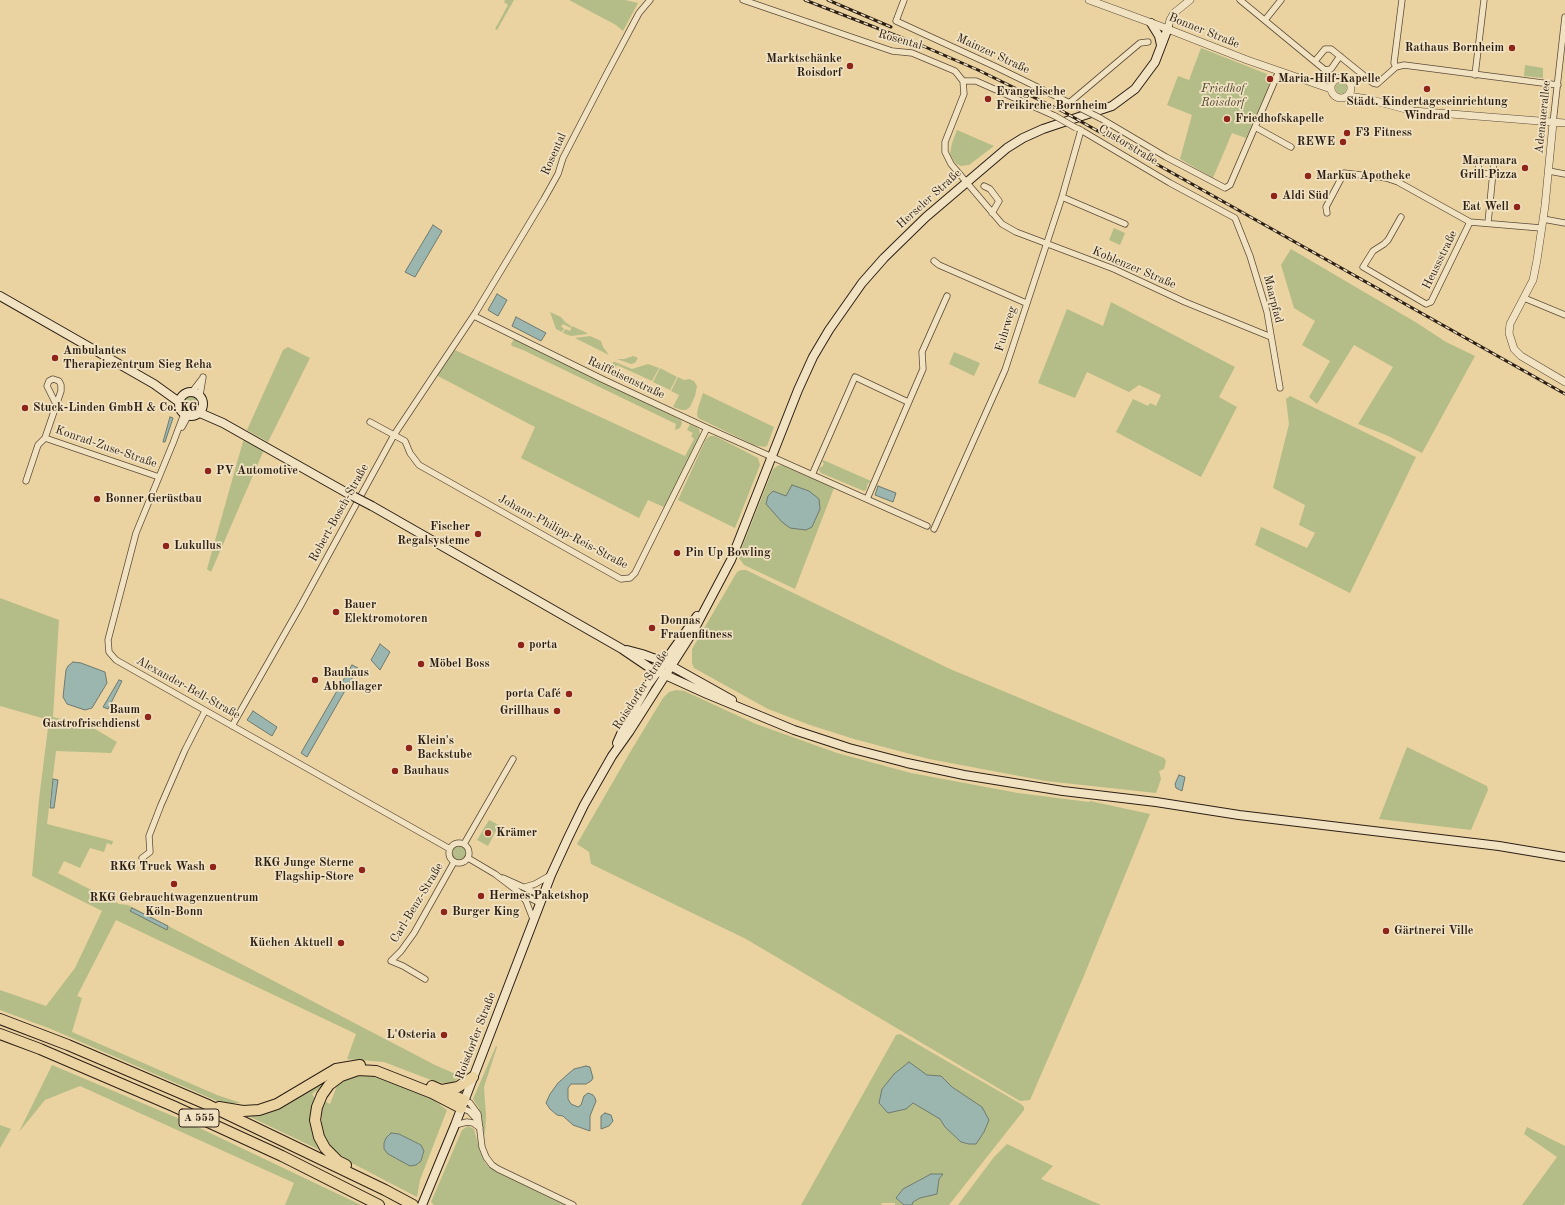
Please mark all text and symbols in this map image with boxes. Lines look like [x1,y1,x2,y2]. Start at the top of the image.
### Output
street label: Bonner Straße [1166,10,1242,52]
street label: Rosental [876,27,924,53]
street label: Mainzer Straße [954,31,1032,77]
place label: Rathaus Bornheim [1405,41,1504,55]
marker: Rathaus Bornheim [1507,43,1517,53]
place label: Marktschänke Roisdorf [766,52,842,80]
marker: Marktschänke Roisdorf [845,61,855,71]
place label: Maria-Hilf-Kapelle [1278,72,1380,86]
marker: Maria-Hilf-Kapelle [1265,74,1275,84]
street label: Adenauerallee [1532,80,1554,154]
park label: Friedhof Roisdorf [1201,82,1245,110]
marker: Städt. Kindertageseinrichtung Windrad [1422,84,1432,94]
place label: Evangelische Freikirche Bornheim [996,85,1107,113]
marker: Evangelische Freikirche Bornheim [983,94,993,104]
place label: Städt. Kindertageseinrichtung Windrad [1346,95,1508,123]
place label: Friedhofskapelle [1235,112,1324,126]
marker: Friedhofskapelle [1222,114,1232,124]
street label: Custorstraße [1096,122,1160,168]
place label: F3 Fitness [1355,126,1412,140]
marker: F3 Fitness [1342,128,1352,138]
street label: Rosental [538,130,570,178]
place label: REWE [1297,135,1335,149]
marker: REWE [1338,137,1348,147]
place label: Maramara Grill Pizza [1460,154,1517,182]
marker: Maramara Grill Pizza [1520,163,1530,173]
street label: Herseler Straße [894,166,964,232]
place label: Markus Apotheke [1316,169,1411,183]
marker: Markus Apotheke [1303,171,1313,181]
place label: Aldi Süd [1282,189,1329,203]
marker: Aldi Süd [1269,191,1279,201]
place label: Eat Well [1462,200,1509,214]
marker: Eat Well [1512,202,1522,212]
street label: Heussstraße [1420,228,1460,292]
street label: Koblenzer Straße [1090,244,1178,292]
street label: Maarpfad [1260,273,1286,325]
street label: Fuhrweg [992,305,1020,353]
place label: Ambulantes Therapiezentrum Sieg Reha [63,344,212,372]
marker: Ambulantes Therapiezentrum Sieg Reha [50,353,60,363]
street label: Raiffeisenstraße [585,354,667,402]
place label: Stuck-Linden GmbH & Co. KG [33,401,197,415]
marker: Stuck-Linden GmbH & Co. KG [20,403,30,413]
street label: Konrad-Zuse-Straße [53,423,159,471]
street label: Robert-Bosch-Straße [306,462,372,564]
place label: PV Automotive [216,464,298,478]
marker: PV Automotive [203,466,213,476]
place label: Bonner Gerüstbau [105,492,202,506]
street label: Johann-Philipp-Reis-Straße [496,492,630,572]
marker: Bonner Gerüstbau [92,494,102,504]
place label: Fischer Regalsysteme [397,520,470,548]
marker: Fischer Regalsysteme [473,529,483,539]
place label: Lukullus [174,539,221,553]
marker: Lukullus [161,541,171,551]
place label: Pin Up Bowling [685,546,771,560]
marker: Pin Up Bowling [672,548,682,558]
place label: Bauer Elektromotoren [344,598,428,626]
marker: Bauer Elektromotoren [331,607,341,617]
place label: Donnas Frauenfitness [660,614,732,642]
marker: Donnas Frauenfitness [647,623,657,633]
place label: porta [529,638,557,652]
marker: porta [516,640,526,650]
street label: Roisdorfer Straße [610,647,672,733]
street label: Alexander-Bell-Straße [133,653,243,723]
place label: Möbel Boss [429,657,490,671]
marker: Möbel Boss [416,659,426,669]
place label: Bauhaus Abhollager [323,666,382,694]
marker: Bauhaus Abhollager [310,675,320,685]
place label: porta Café [506,687,561,701]
marker: porta Café [564,689,574,699]
place label: Baum Gastrofrischdienst [42,703,140,731]
place label: Grillhaus [500,704,549,718]
marker: Grillhaus [552,706,562,716]
marker: Baum Gastrofrischdienst [143,712,153,722]
place label: Klein's Backstube [417,734,472,762]
marker: Klein's Backstube [404,743,414,753]
place label: Bauhaus [403,764,449,778]
marker: Bauhaus [390,766,400,776]
place label: Krämer [496,826,537,840]
marker: Krämer [483,828,493,838]
place label: RKG Junge Sterne Flagship-Store [254,856,354,884]
place label: RKG Truck Wash [110,860,205,874]
street label: Carl-Benz-Straße [387,860,447,946]
marker: RKG Truck Wash [208,862,218,872]
marker: RKG Junge Sterne Flagship-Store [357,865,367,875]
marker: RKG Gebrauchtwagenzuentrum Köln-Bonn [169,879,179,889]
place label: Hermes Paketshop [489,889,589,903]
place label: RKG Gebrauchtwagenzuentrum Köln-Bonn [90,891,258,919]
marker: Hermes Paketshop [476,891,486,901]
place label: Burger King [452,905,519,919]
marker: Burger King [439,907,449,917]
place label: Gärtnerei Ville [1394,924,1474,938]
marker: Gärtnerei Ville [1381,926,1391,936]
place label: Küchen Aktuell [249,936,333,950]
marker: Küchen Aktuell [336,938,346,948]
street label: Roisdorfer Straße [453,990,499,1082]
place label: L'Osteria [386,1028,436,1042]
marker: L'Osteria [439,1030,449,1040]
road number: A 555 [179,1109,219,1127]

